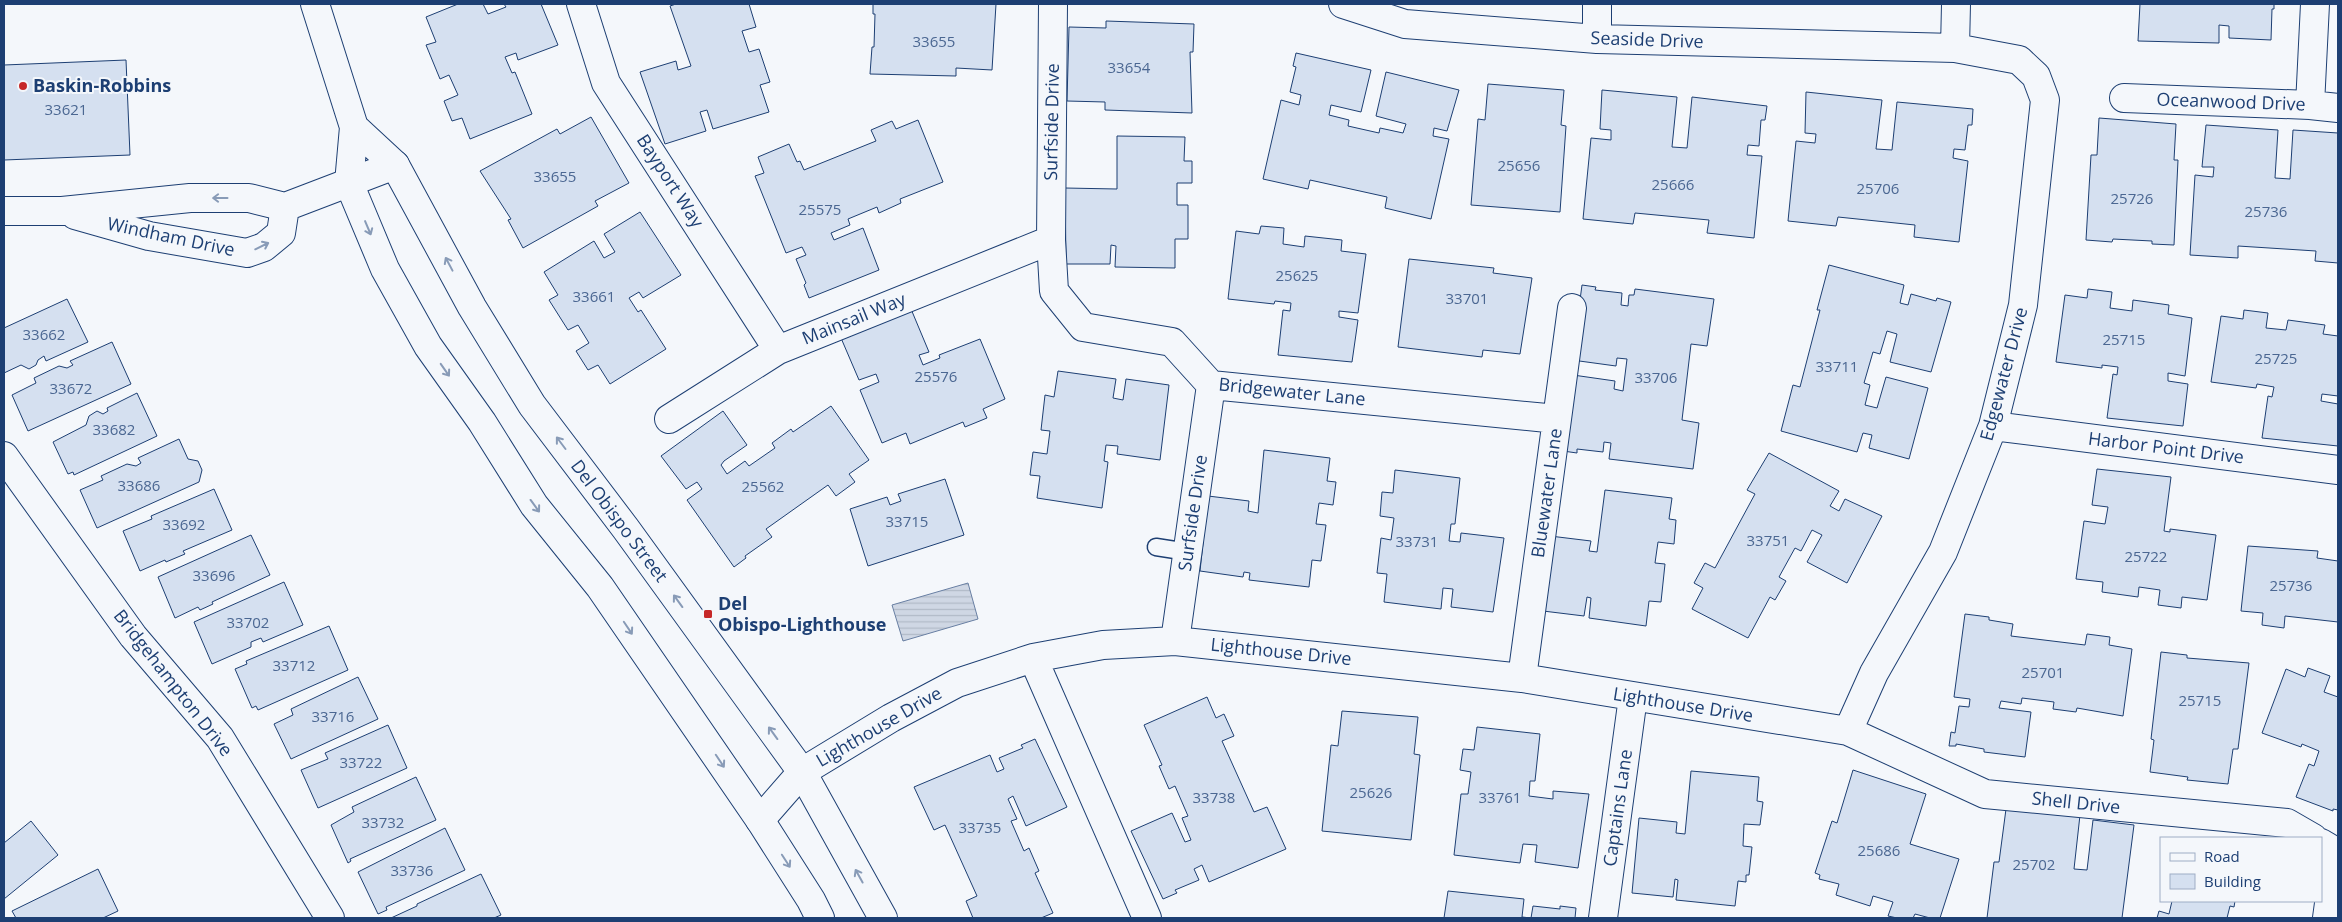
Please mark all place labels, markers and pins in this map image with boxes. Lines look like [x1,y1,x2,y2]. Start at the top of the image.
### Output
place label: Baskin-Robbins [33,73,171,97]
marker: Baskin-Robbins [17,80,29,92]
place label: Del Obispo-Lighthouse [718,591,886,636]
marker: Del Obispo-Lighthouse [702,608,714,620]

